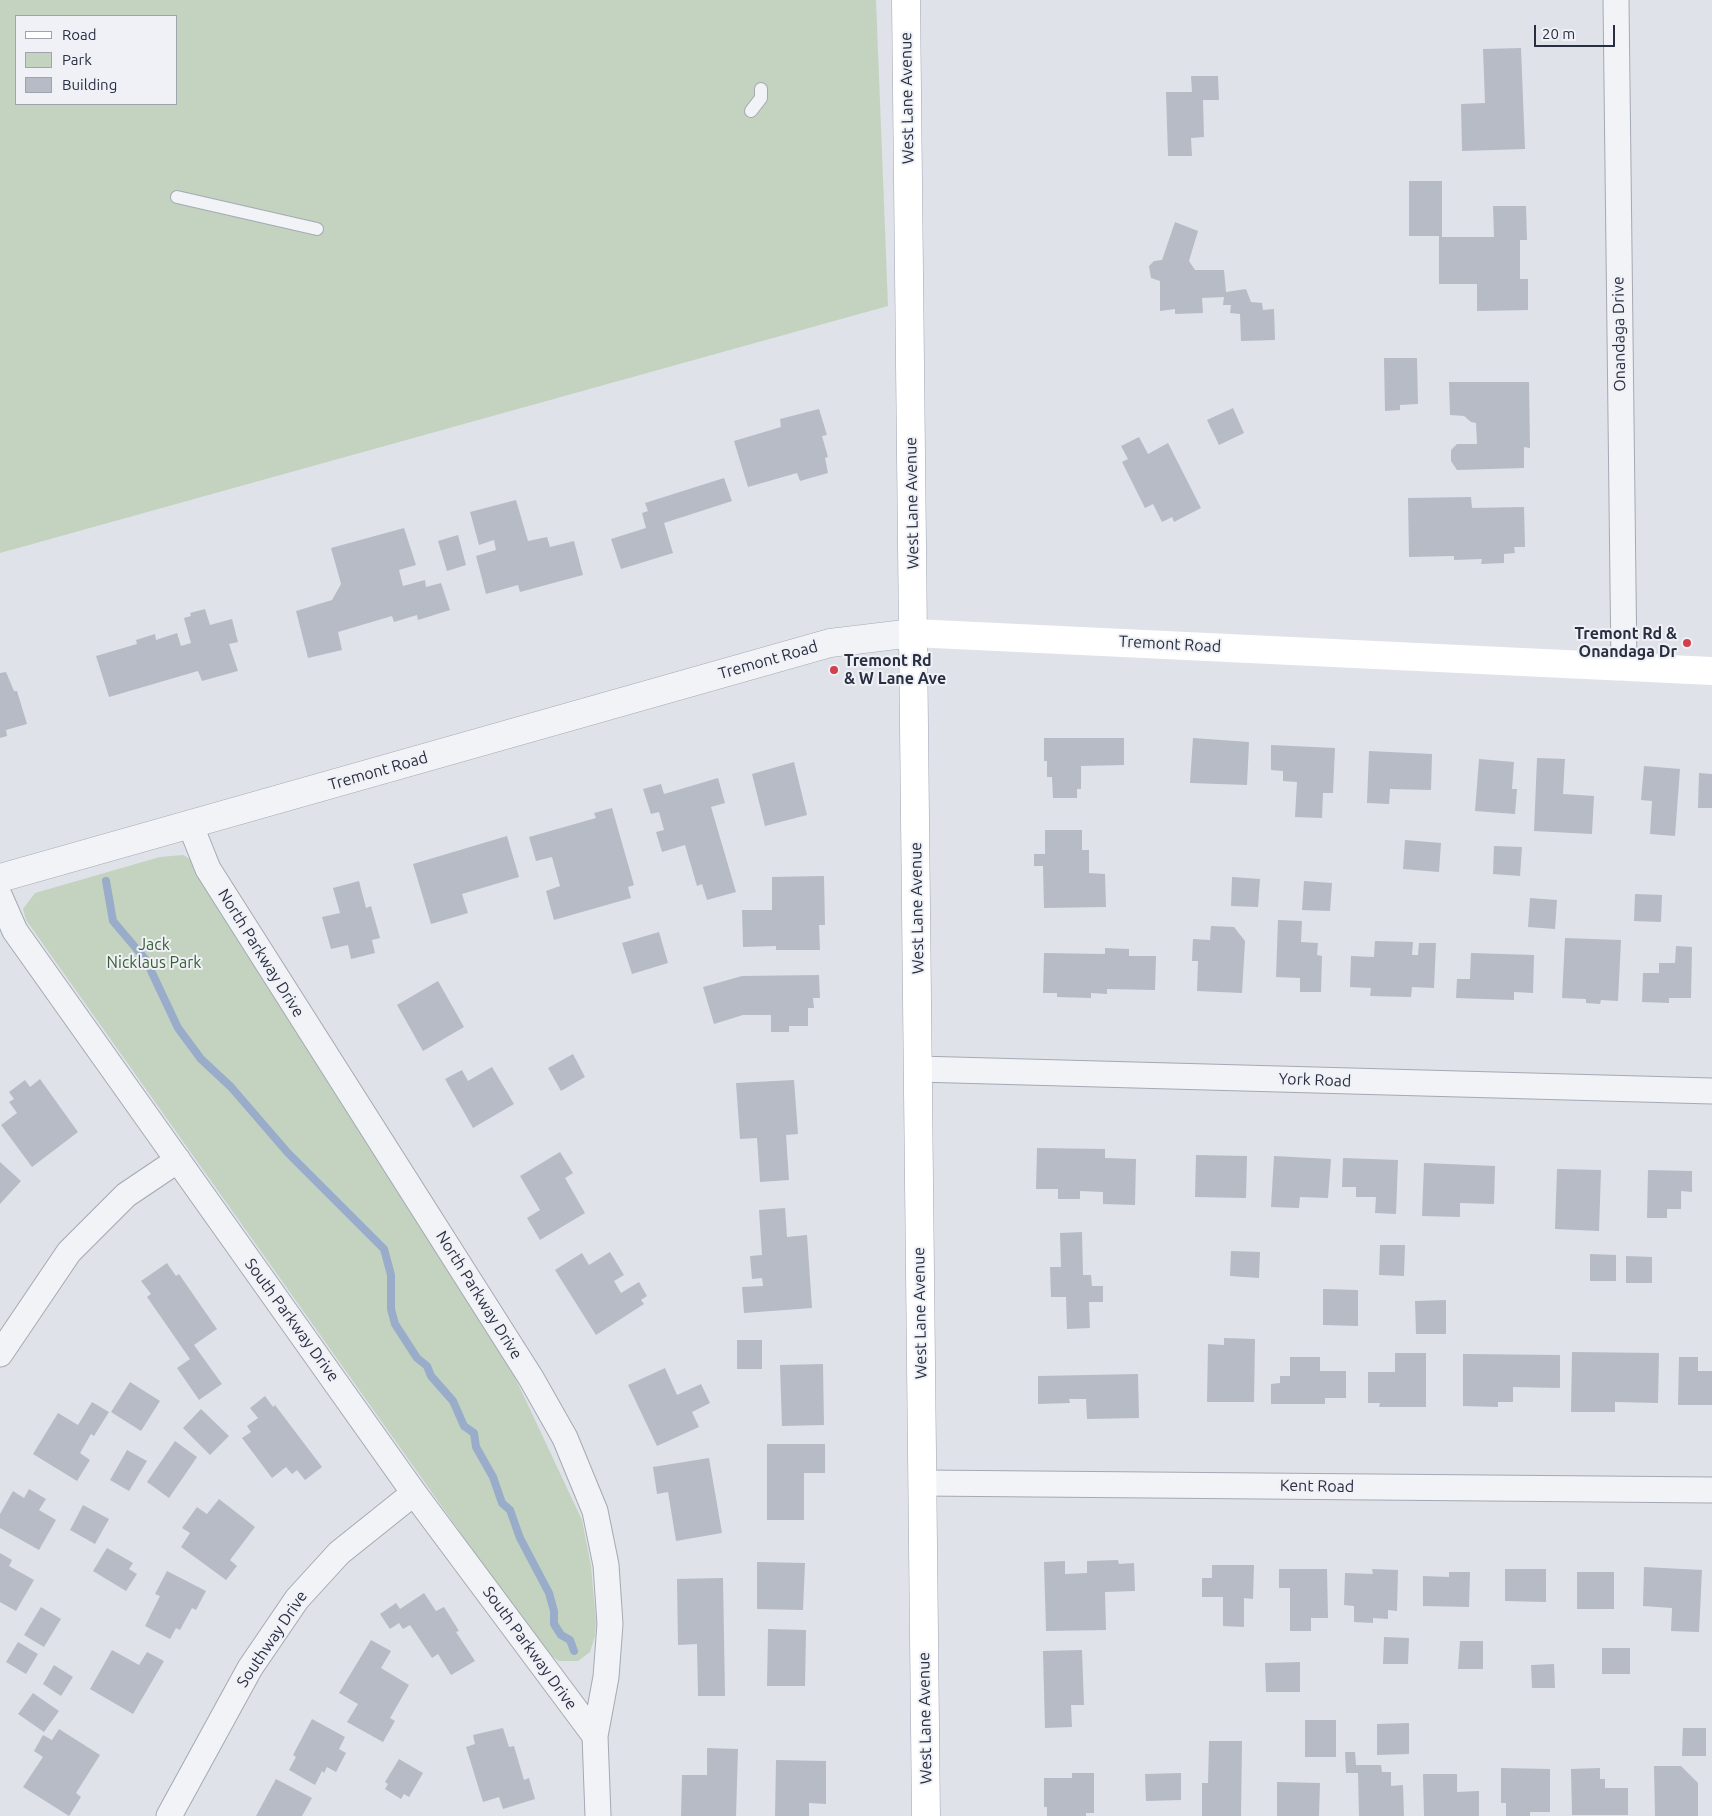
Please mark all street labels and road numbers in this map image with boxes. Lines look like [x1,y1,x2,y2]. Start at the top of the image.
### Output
street label: West Lane Avenue [896,32,918,164]
street label: Onandaga Drive [1608,276,1630,392]
street label: West Lane Avenue [901,437,923,569]
street label: Tremont Road [1118,632,1222,656]
street label: Tremont Road [716,637,820,683]
street label: Tremont Road [326,748,430,794]
street label: West Lane Avenue [906,842,928,974]
street label: North Parkway Drive [214,885,308,1021]
street label: York Road [1278,1069,1352,1091]
street label: North Parkway Drive [432,1227,526,1363]
street label: West Lane Avenue [909,1247,931,1379]
street label: South Parkway Drive [241,1255,343,1385]
street label: Kent Road [1280,1476,1354,1496]
street label: South Parkway Drive [479,1583,581,1713]
street label: Southway Drive [233,1587,311,1691]
street label: West Lane Avenue [914,1652,936,1784]

